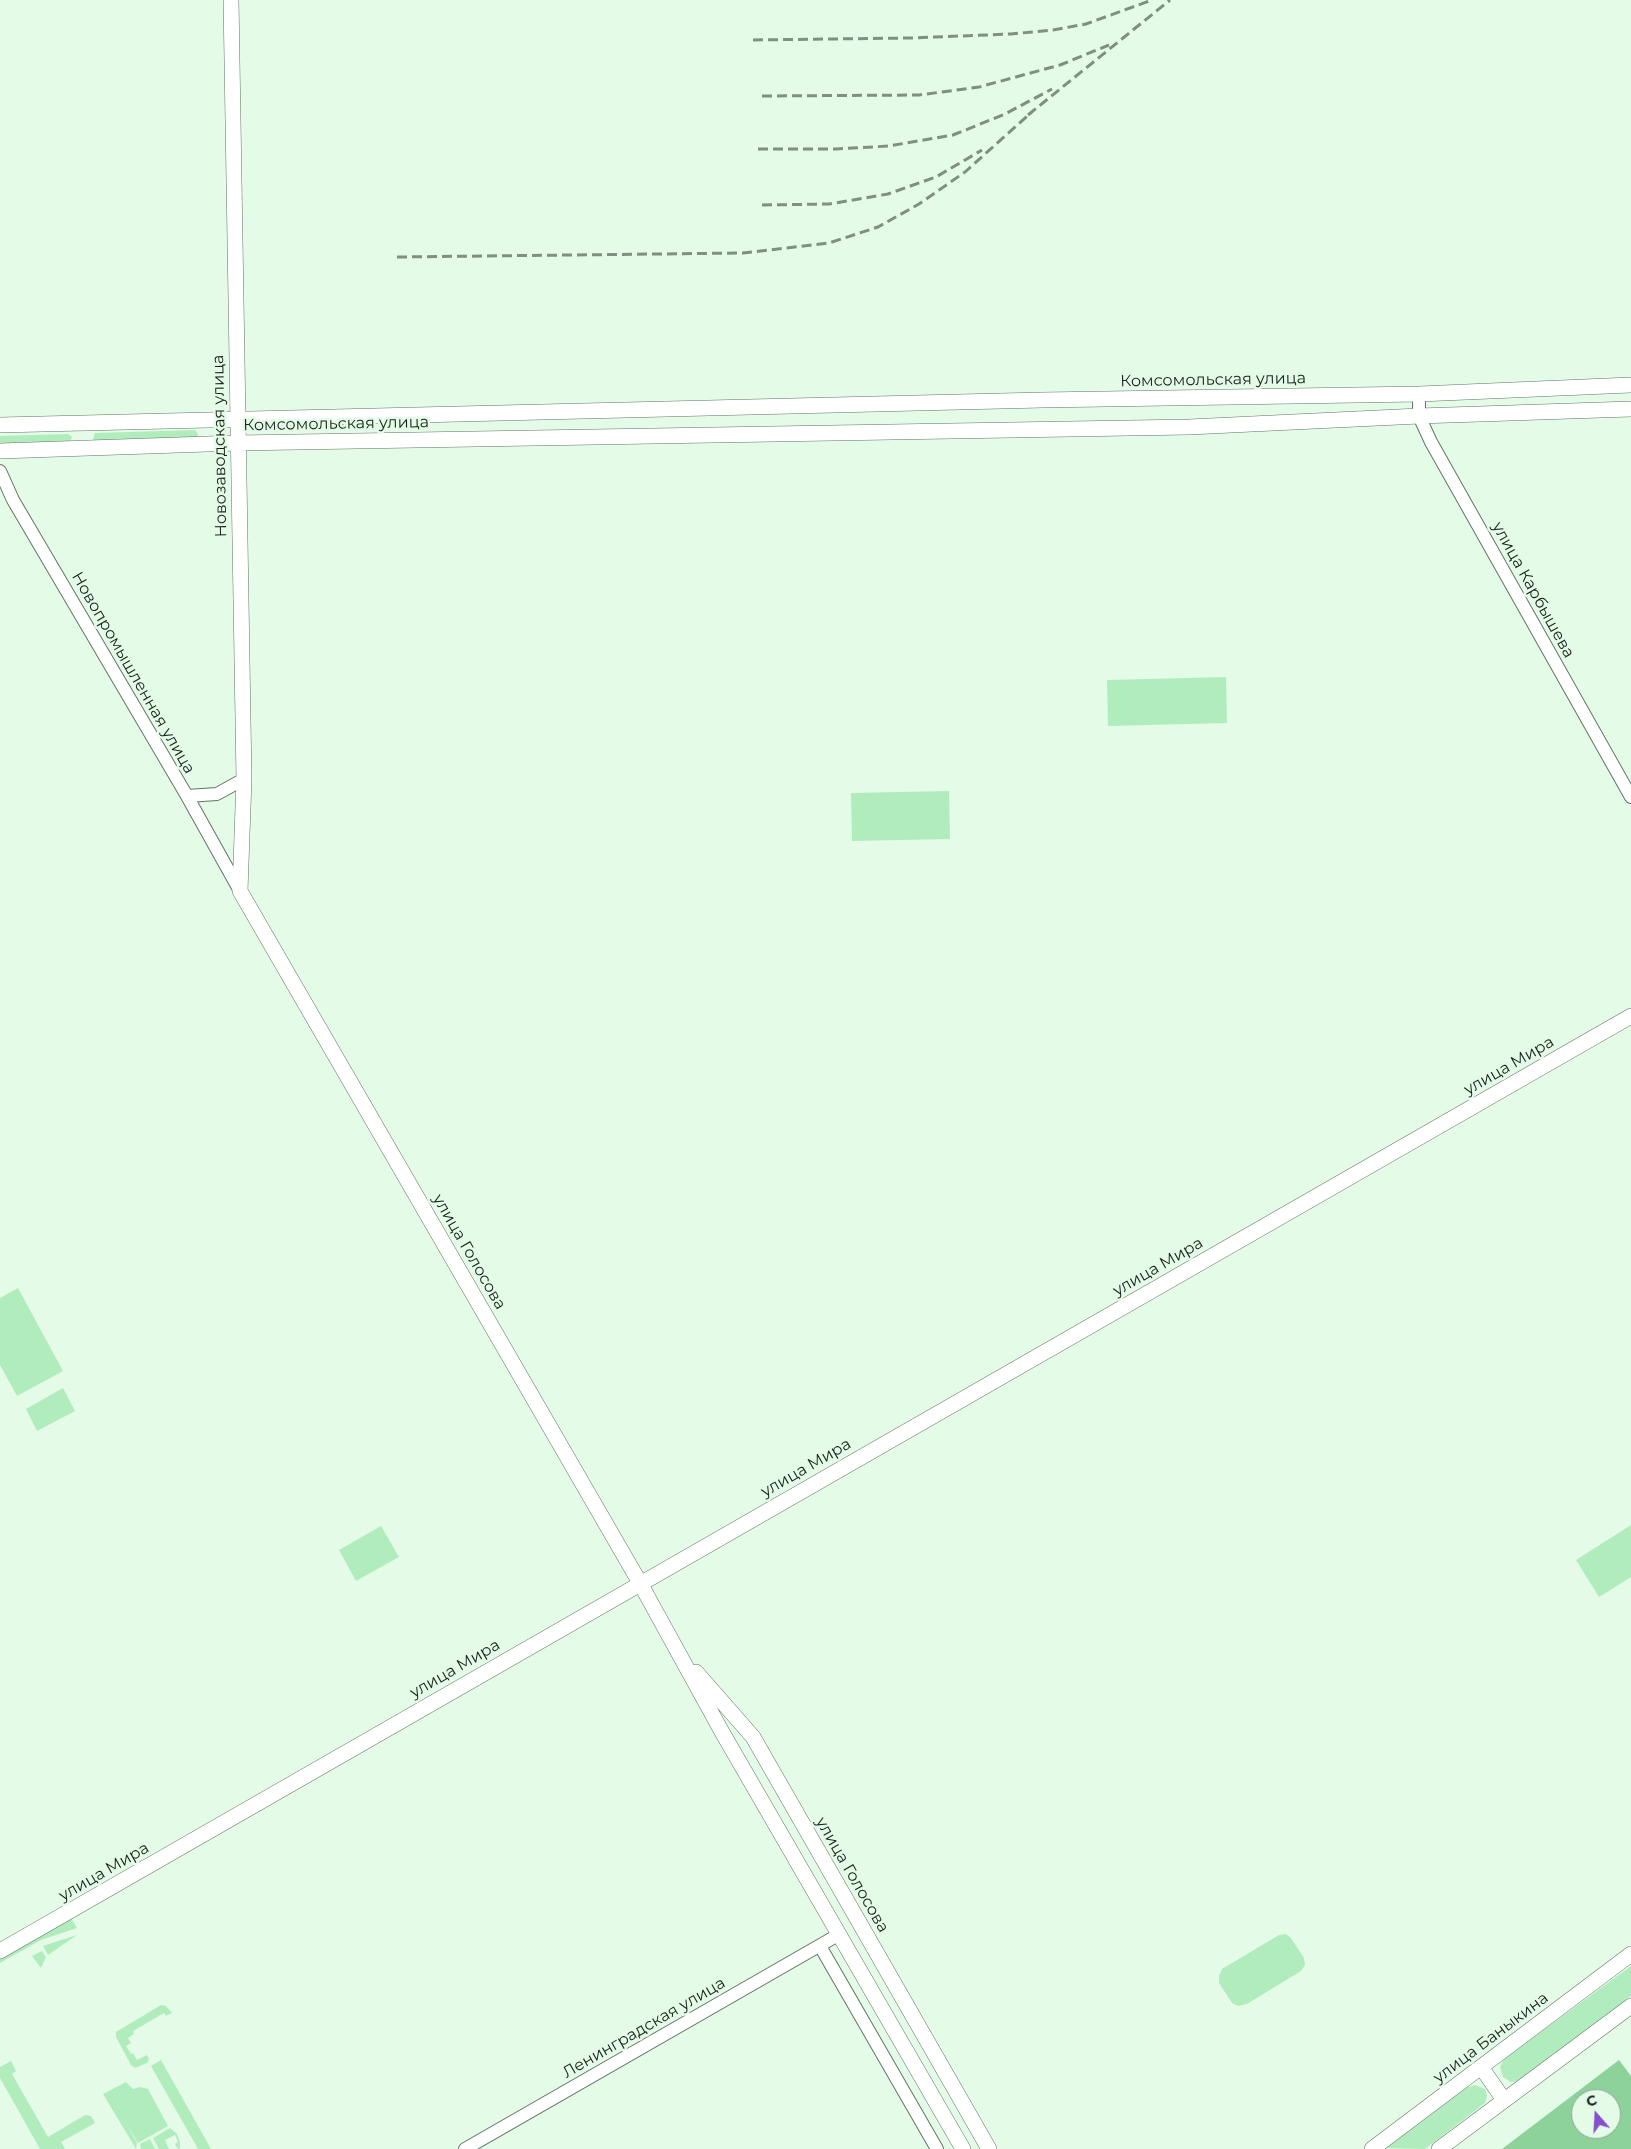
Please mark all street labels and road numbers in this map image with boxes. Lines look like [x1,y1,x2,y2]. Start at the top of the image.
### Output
street label: Новозаводская улица [209,355,231,537]
street label: Комсомольская улица [1120,369,1306,391]
street label: Комсомольская улица [243,413,429,435]
street label: улица Карбышева [1488,519,1578,661]
street label: Новопромышленная улица [67,569,199,777]
street label: улица Мира [1461,1032,1557,1100]
street label: улица Голосова [428,1191,510,1313]
street label: улица Мира [1110,1233,1206,1301]
street label: улица Мира [758,1434,854,1502]
street label: улица Мира [407,1635,503,1703]
street label: улица Голосова [811,1814,893,1936]
street label: улица Мира [56,1838,152,1906]
street label: Ленинградская улица [559,1974,729,2082]
street label: улица Баныкина [1430,1989,1552,2087]

